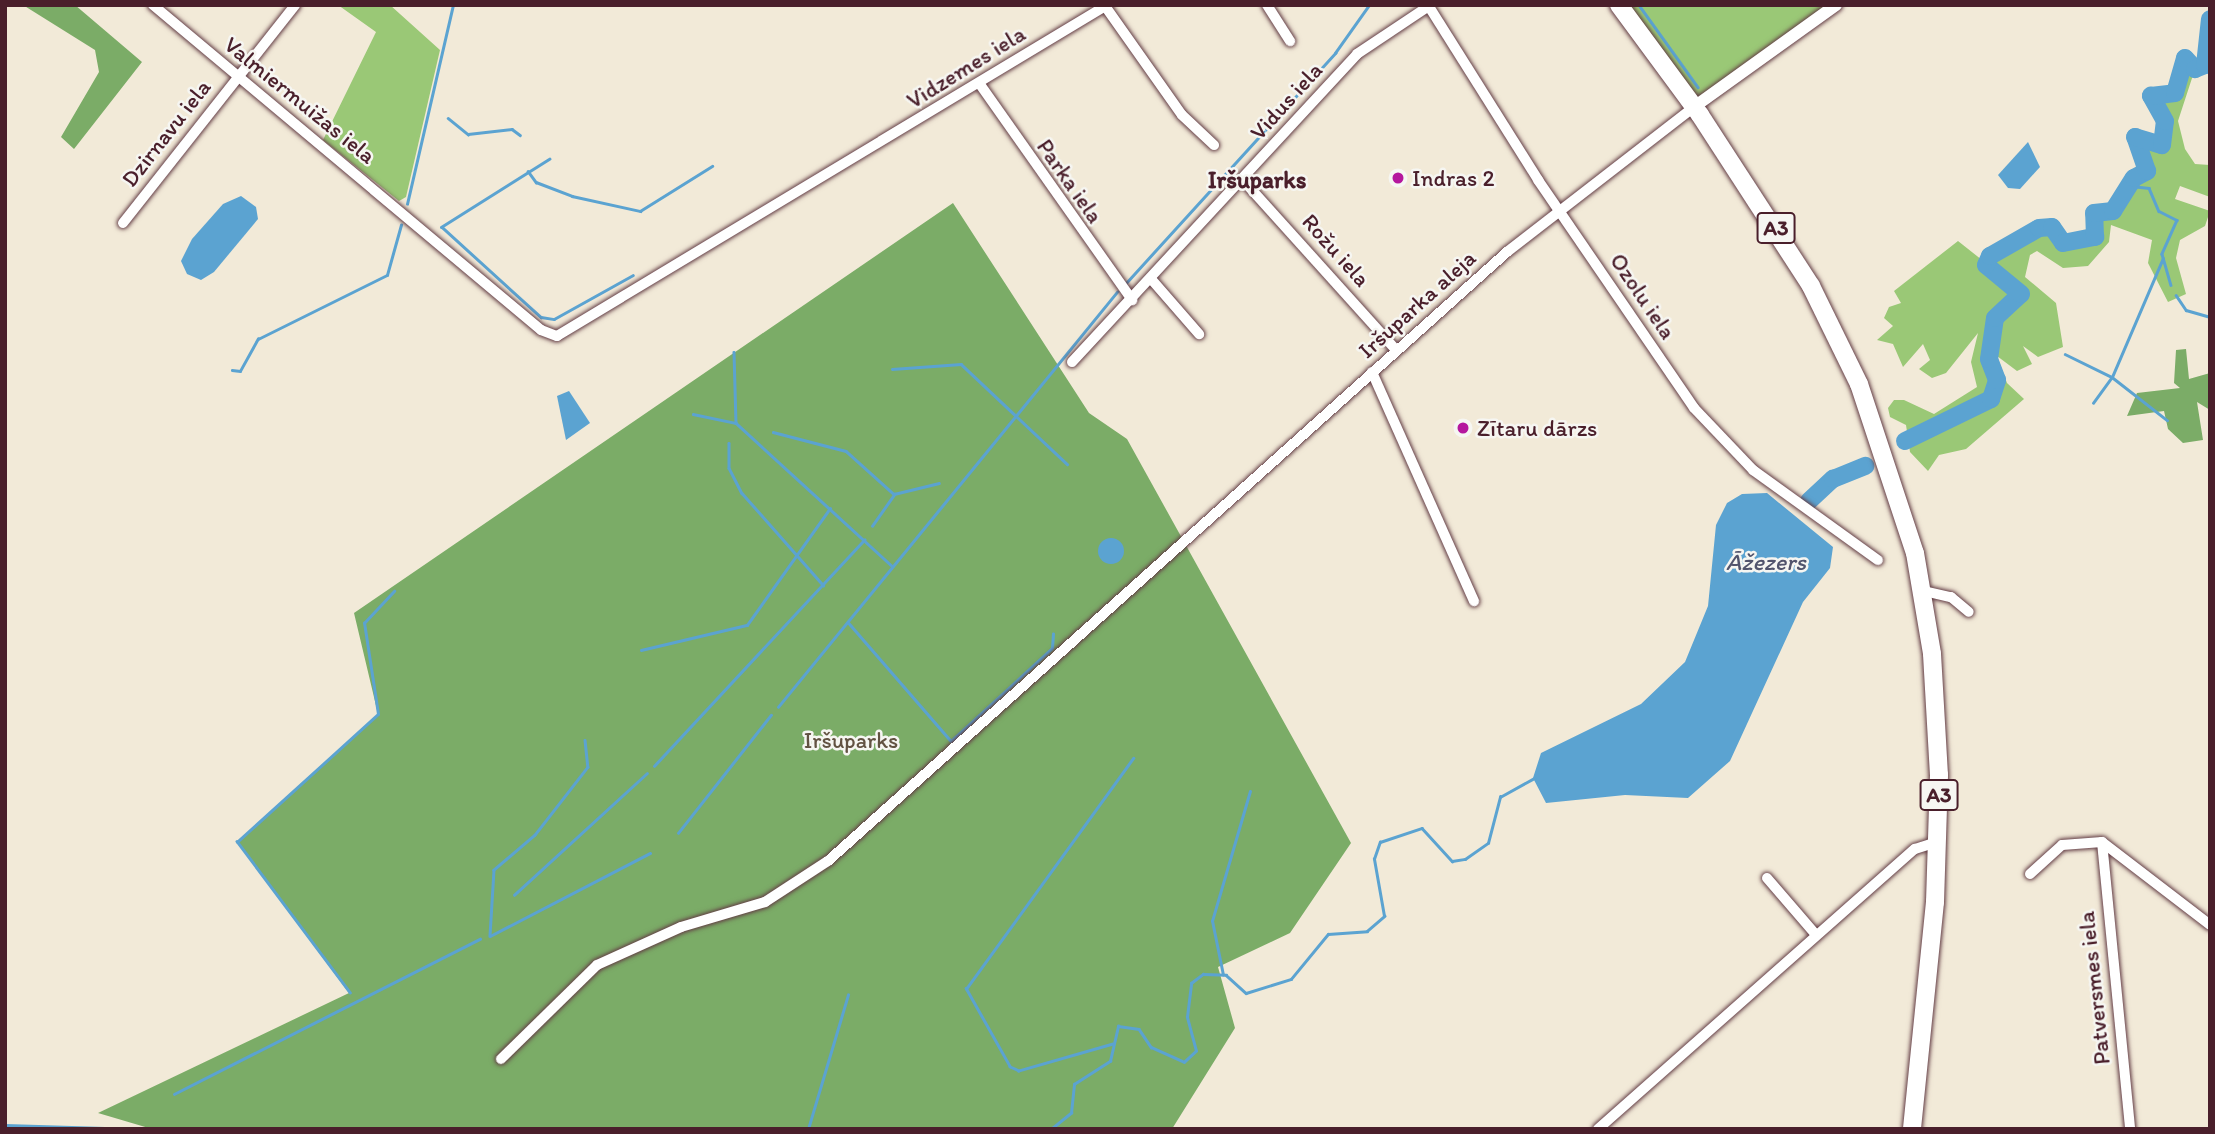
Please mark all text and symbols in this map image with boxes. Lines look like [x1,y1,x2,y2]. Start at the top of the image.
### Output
street label: Vidzemes iela [902,20,1030,114]
street label: Valmiermuižas iela [219,30,381,170]
street label: Vidus iela [1244,56,1328,146]
street label: Dzirnavu iela [116,74,216,192]
street label: Parka iela [1031,133,1109,229]
place label: Indras 2 [1412,164,1495,192]
district label: Iršuparks [1208,166,1306,194]
marker: Indras 2 [1390,170,1406,186]
street label: Rožu iela [1296,208,1376,292]
road number: A3 [1755,210,1797,246]
street label: Iršuparka aleja [1353,244,1481,364]
street label: Ozolu iela [1604,247,1682,345]
place label: Zītaru dārzs [1477,414,1597,442]
marker: Zītaru dārzs [1455,420,1471,436]
water label: Āžezers [1726,548,1806,576]
park label: Iršuparks [804,726,898,754]
road number: A3 [1918,778,1960,812]
street label: Patversmes iela [2072,910,2116,1066]

